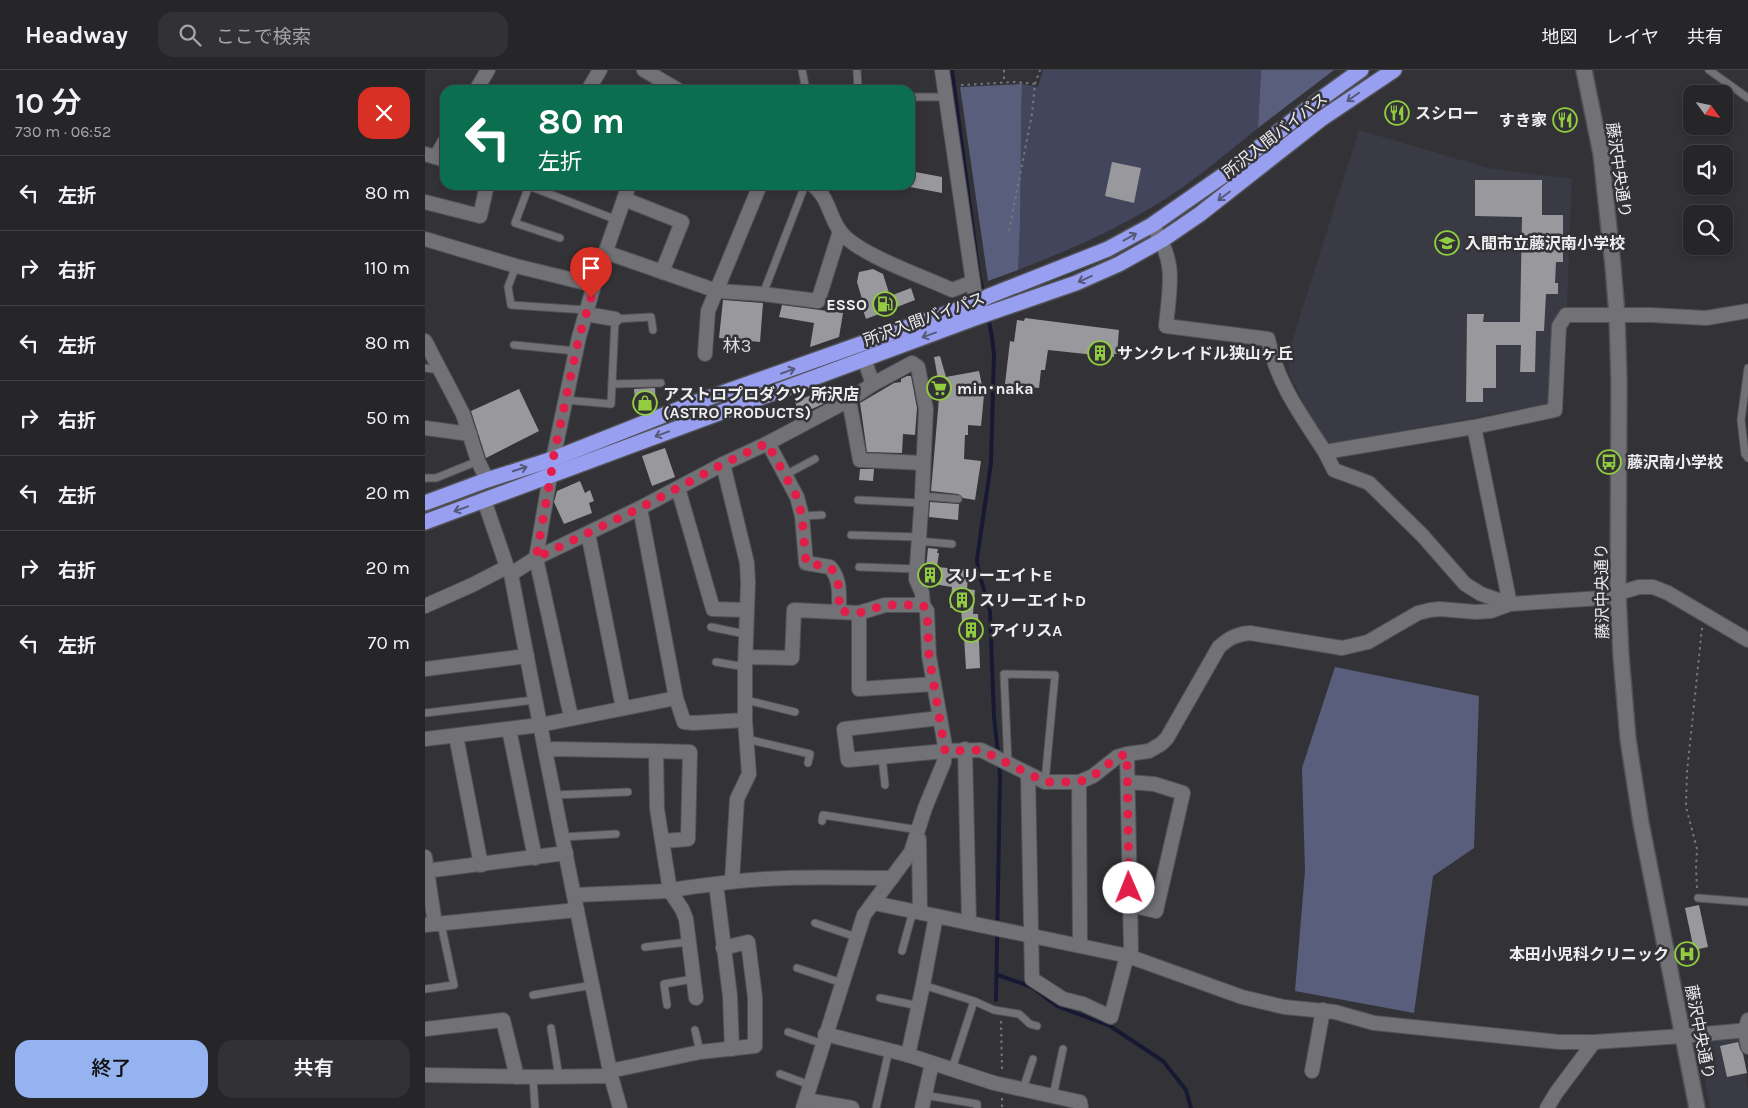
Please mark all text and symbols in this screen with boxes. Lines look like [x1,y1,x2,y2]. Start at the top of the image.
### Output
search box [158,12,508,57]
text: Headway [25,21,128,49]
icon: search [176,21,204,49]
text: ここで検索 [216,26,311,48]
text: 地図 [1542,26,1578,48]
text: レイヤ [1606,26,1659,48]
text: 共有 [1687,26,1723,48]
text: 10 分 [15,85,82,121]
north arrow [1683,85,1733,135]
map controls [1683,85,1733,255]
button: close [358,87,410,139]
street label: 所沢入間バイパス [1219,88,1331,182]
one-way arrow [1346,92,1360,102]
restaurant icon: スシロー [1384,100,1410,126]
text: 80 m [538,101,625,142]
place label: スシロー [1415,104,1479,123]
icon: left [455,105,520,170]
restaurant icon: すき家 [1552,107,1578,133]
place label: すき家 [1499,111,1547,130]
street label: 藤沢中央通り [1603,121,1635,219]
text: 730 m · 06:52 [15,122,111,141]
button: sound [1683,145,1733,195]
text: 左折 [538,149,582,175]
icon: left [15,179,43,207]
text: 80 m [365,182,410,204]
text: 左折 [58,185,96,207]
one-way arrow [1217,191,1231,201]
button: search [1683,205,1733,255]
school or university icon: 入間市立藤沢南小学校 [1434,230,1460,256]
one-way arrow [1123,231,1137,241]
place label: 入間市立藤沢南小学校 [1465,234,1625,253]
pin [570,247,612,298]
icon: right [15,254,43,282]
icon: arrive [577,254,605,282]
text: 110 m [364,257,410,279]
text: 右折 [58,260,96,282]
one-way arrow [1078,274,1093,284]
street label: 所沢入間バイパス [861,288,987,350]
fuel station icon: ESSO [872,291,898,317]
place label: ESSO [826,295,867,314]
icon: left [15,329,43,357]
one-way arrow [922,331,938,340]
text: 80 m [365,332,410,354]
text: 左折 [58,335,96,357]
district label: 林3 [723,335,751,357]
building icon: サンクレイドル狭山ヶ丘 [1087,340,1113,366]
place label: サンクレイドル狭山ヶ丘 [1117,344,1293,363]
one-way arrow [779,366,795,375]
supermarket icon: min･naka [926,375,952,401]
place label: min･naka [957,379,1034,398]
place label: アストロプロダクツ 所沢店 (ASTRO PRODUCTS) [663,385,859,422]
shop icon: アストロプロダクツ 所沢店 (ASTRO PRODUCTS) [632,390,658,416]
icon: right [15,404,43,432]
text: 50 m [366,407,410,429]
text: 右折 [58,410,96,432]
one-way arrow [655,430,670,439]
bus stop icon: 藤沢南小学校 [1596,449,1622,475]
place label: 藤沢南小学校 [1627,453,1723,472]
one-way arrow [512,464,528,474]
icon: left [15,479,43,507]
text: 20 m [365,482,410,504]
text: 左折 [58,485,96,507]
one-way arrow [453,505,469,514]
street label: 藤沢中央通り [1592,543,1612,639]
icon: right [15,554,43,582]
text: 20 m [365,557,410,579]
text: 右折 [58,560,96,582]
building icon: スリーエイトE [917,562,943,588]
place label: スリーエイトE [947,566,1052,585]
building icon: スリーエイトD [949,587,975,613]
place label: スリーエイトD [979,591,1086,610]
building icon: アイリスA [958,617,984,643]
place label: アイリスA [989,621,1062,640]
icon: left [15,629,43,657]
text: 70 m [368,632,410,654]
text: 左折 [58,635,96,657]
position arrow [1102,861,1154,913]
hospital icon: 本田小児科クリニック [1674,941,1700,967]
place label: 本田小児科クリニック [1509,945,1669,964]
street label: 藤沢中央通り [1682,983,1718,1081]
button: 終了 [15,1040,208,1098]
button: 共有 [218,1040,410,1098]

